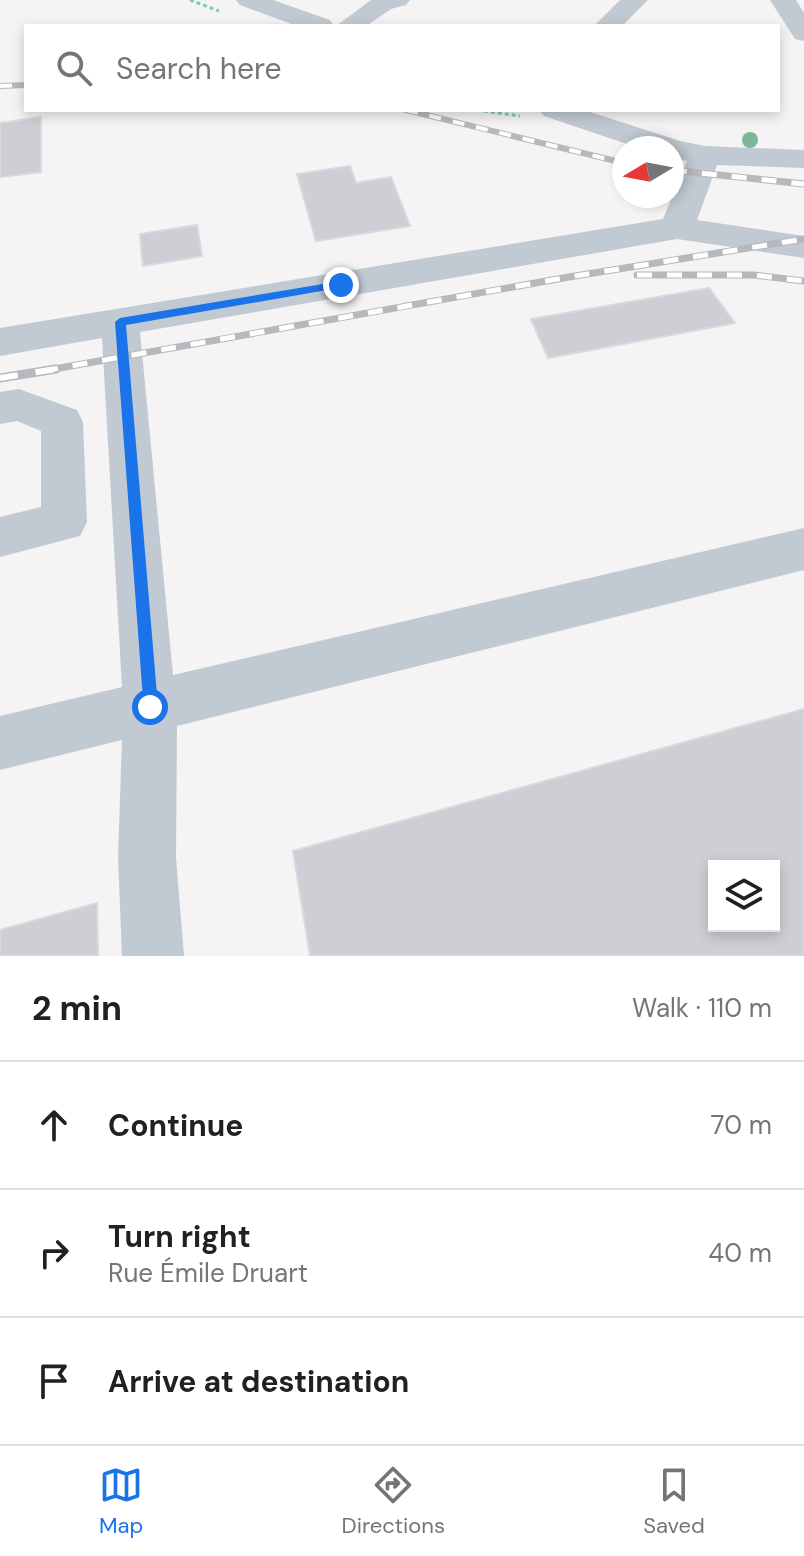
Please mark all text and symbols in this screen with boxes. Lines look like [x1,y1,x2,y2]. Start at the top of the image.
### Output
search box [24,24,780,112]
icon: search [52,46,96,90]
text: Search here [116,49,282,88]
north arrow [612,136,684,208]
route end [323,267,359,303]
route start [132,689,168,725]
map controls [708,860,780,932]
button: layers [708,860,780,932]
text: 2 min [32,986,122,1031]
text: Walk · 110 m [632,991,772,1025]
icon: ahead [32,1103,76,1147]
text: Continue [108,1106,243,1145]
text: 70 m [711,1108,772,1142]
text: Turn right [108,1217,251,1256]
icon: right [32,1231,76,1275]
text: 40 m [708,1236,772,1270]
text: Rue Émile Druart [108,1256,308,1290]
icon: arrive [32,1359,76,1403]
text: Arrive at destination [108,1362,409,1401]
tab: Map [99,1463,143,1540]
tab: Directions [342,1463,445,1540]
tab: Saved [643,1463,705,1540]

